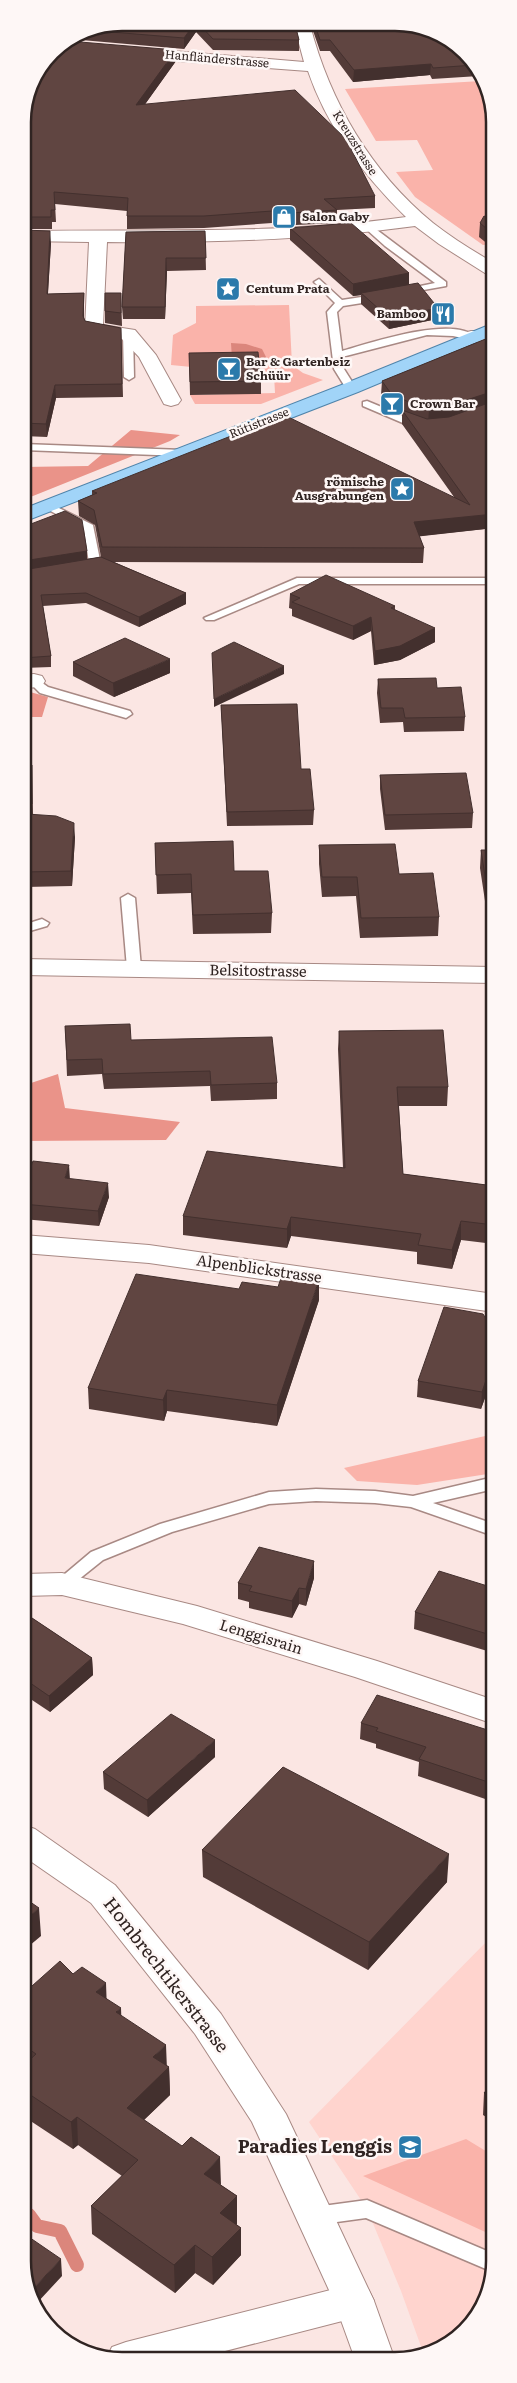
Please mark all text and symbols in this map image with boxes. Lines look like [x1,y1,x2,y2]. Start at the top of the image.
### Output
street label: Hanfländerstrasse [164,44,270,72]
street label: Kreuzstrasse [329,107,383,178]
shop icon: Salon Gaby [271,204,297,230]
place label: Salon Gaby [302,207,370,225]
place icon: Centum Prata [215,276,241,302]
place label: Centum Prata [246,279,330,297]
restaurant icon: Bamboo [430,301,456,327]
place label: Bamboo [376,304,427,322]
place label: Bar & Gartenbeiz Schüür [246,352,351,384]
bar icon: Bar & Gartenbeiz Schüür [216,356,242,382]
bar icon: Crown Bar [379,391,405,417]
place label: Crown Bar [410,394,476,412]
street label: Rütistrasse [226,402,291,442]
place label: römische Ausgrabungen [295,472,385,504]
place icon: römische Ausgrabungen [389,476,415,502]
street label: Belsitostrasse [209,957,307,982]
street label: Alpenblickstrasse [195,1247,324,1288]
street label: Lenggisrain [217,1612,306,1659]
street label: Hombrechtikerstrasse [98,1890,237,2058]
place label: Paradies Lenggis [238,2132,392,2159]
school or university icon: Paradies Lenggis [397,2134,423,2160]

